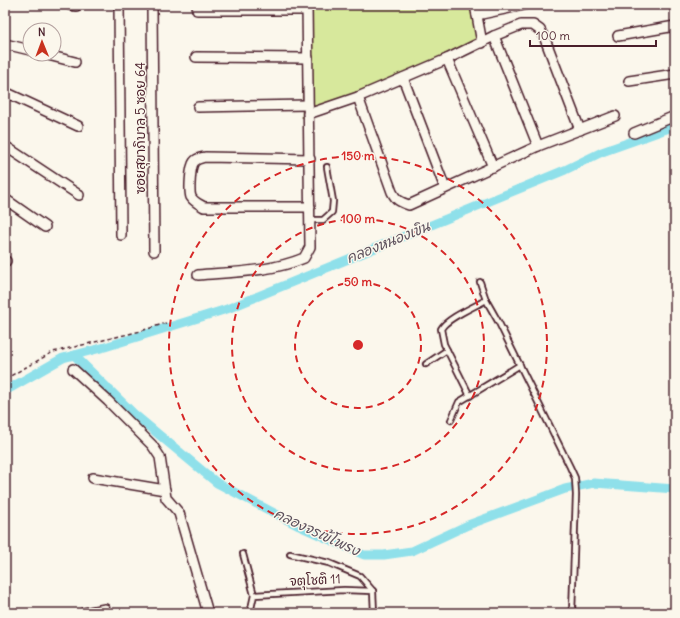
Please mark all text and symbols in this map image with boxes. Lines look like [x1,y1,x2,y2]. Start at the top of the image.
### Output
north arrow [22,22,62,62]
scale bar [530,22,656,48]
text: N [38,25,46,39]
text: 100 m [536,28,570,43]
street label: ซอยสุขาภิบาล 5 ซอย 64 [132,62,150,194]
text: 150 m [342,148,375,163]
text: 100 m [341,211,375,226]
water label: คลองหนองเขิน [344,217,433,267]
text: 50 m [344,274,373,289]
centre of rings [351,338,365,352]
water label: คลองจรเข้โพรง [271,504,364,561]
street label: จตุโชติ 11 [289,569,341,591]

